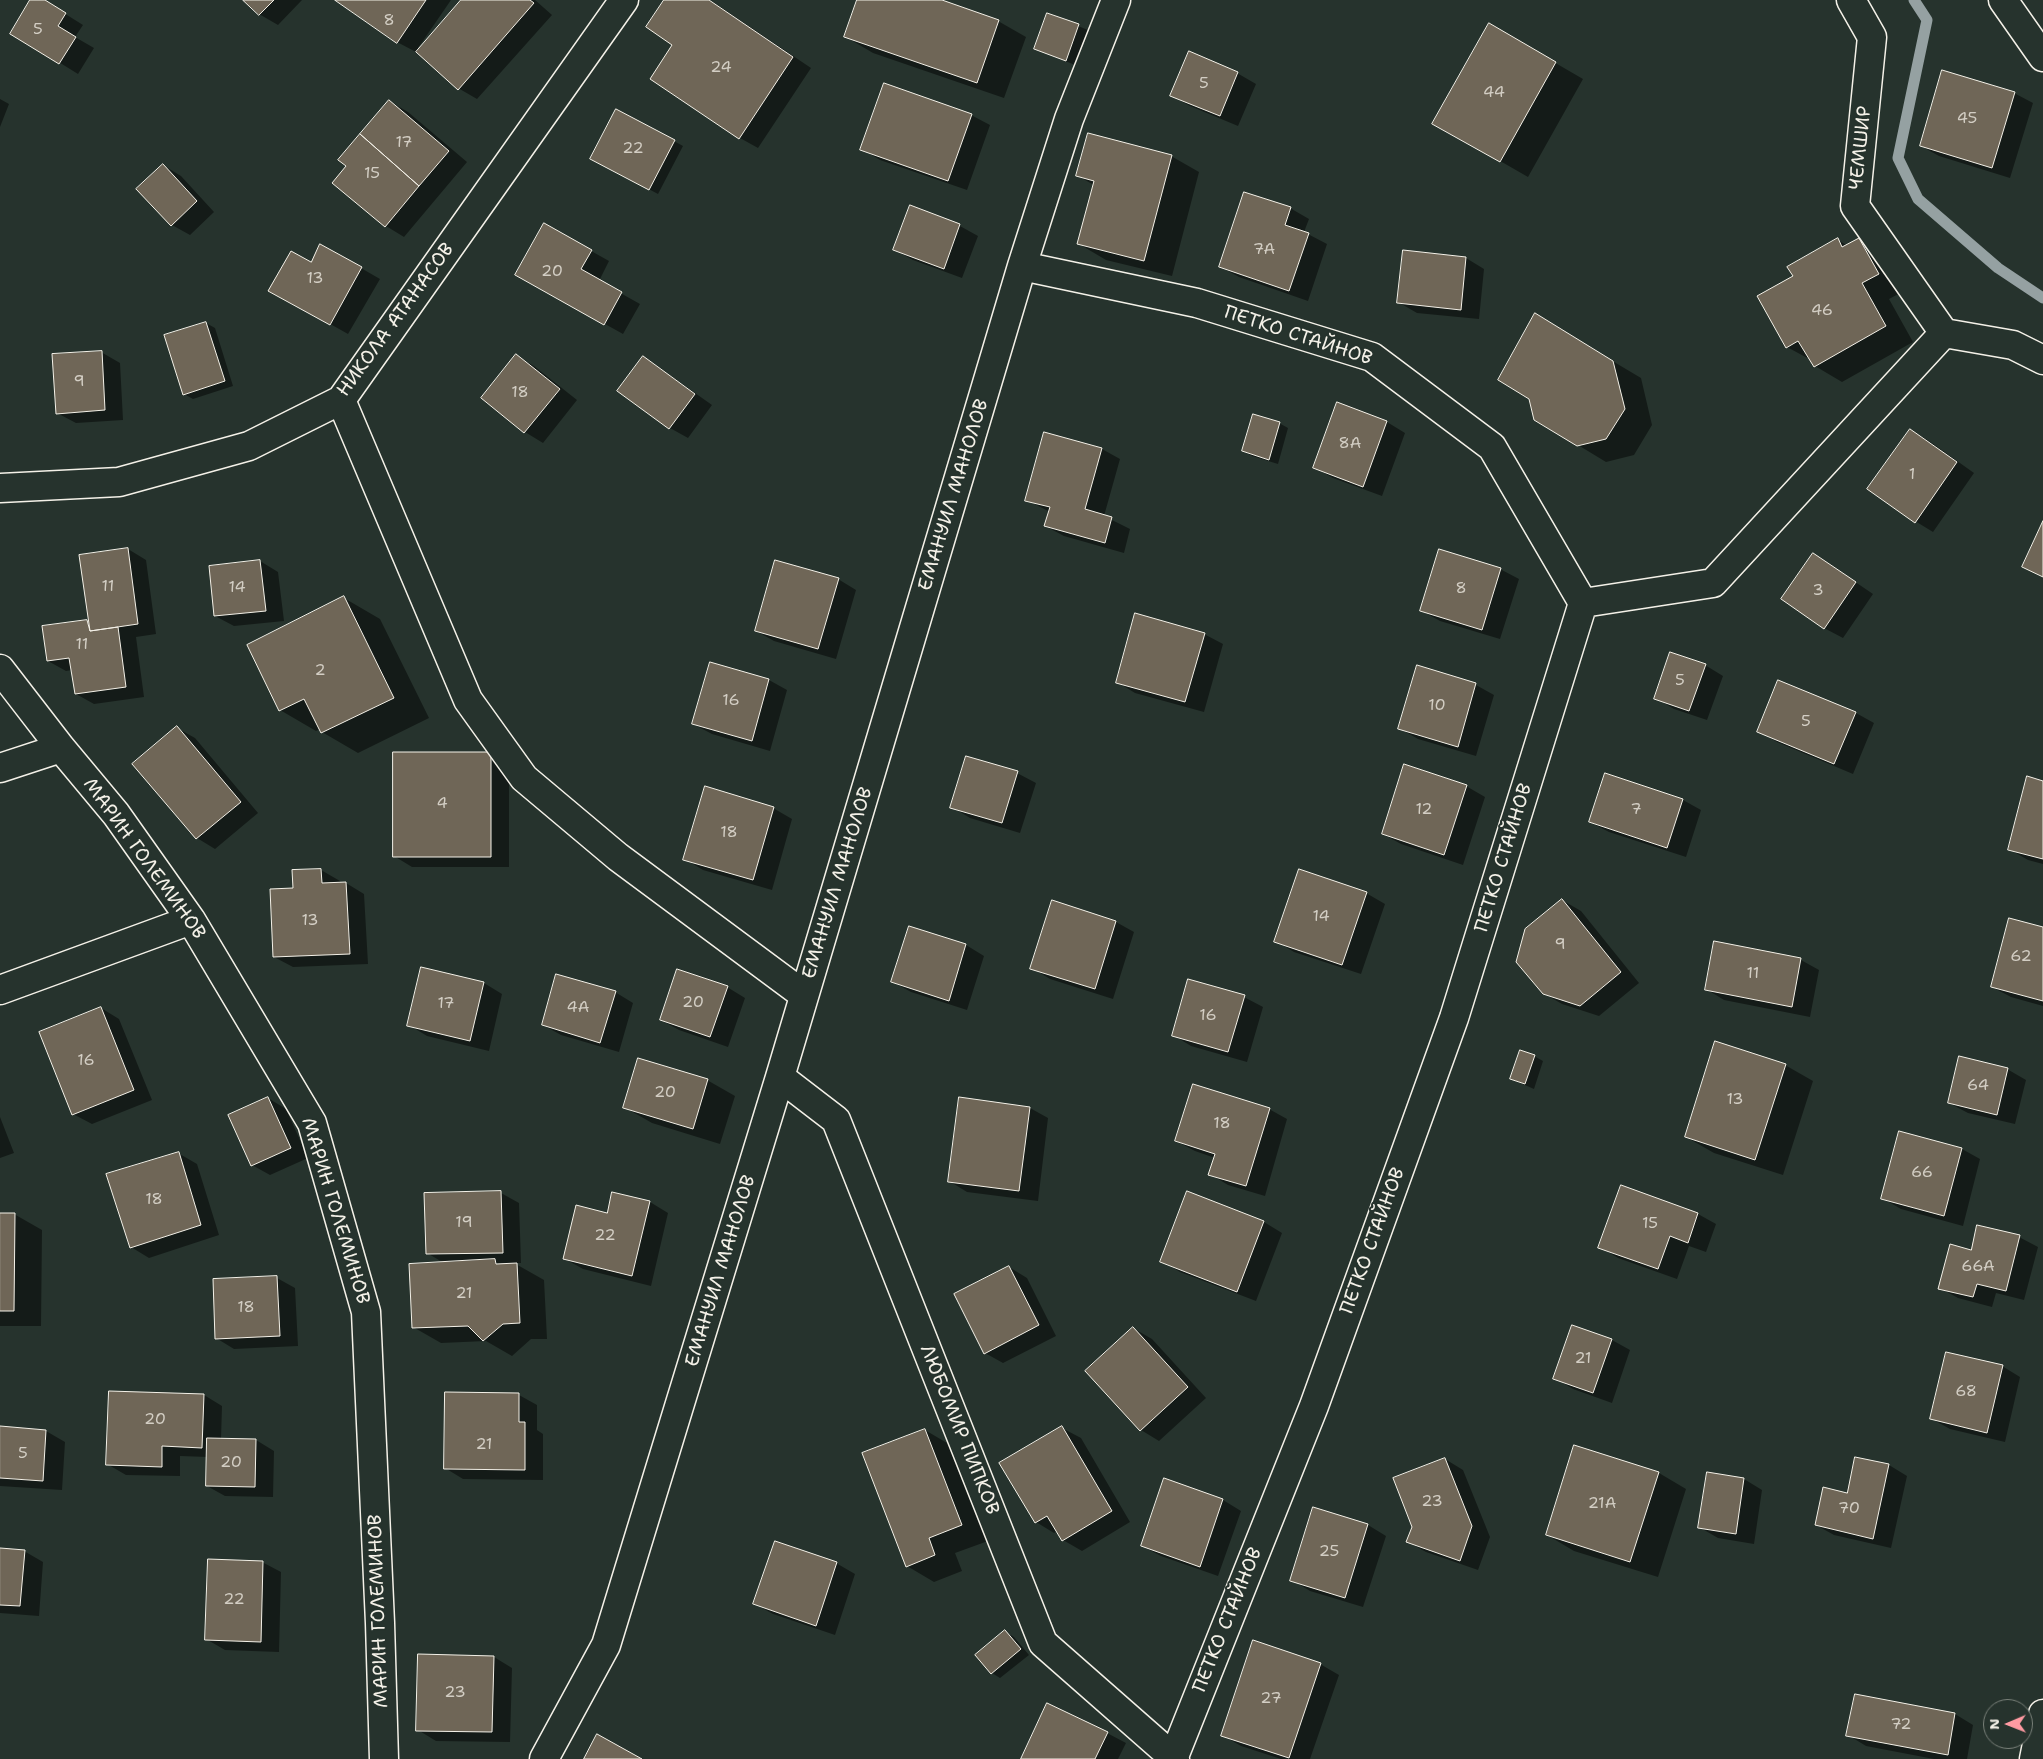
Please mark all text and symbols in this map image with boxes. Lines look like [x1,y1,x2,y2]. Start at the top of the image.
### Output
house number: 8 [383,11,395,31]
house number: 5 [33,20,43,40]
house number: 24 [710,58,732,78]
house number: 5 [1199,74,1209,94]
house number: 44 [1483,83,1505,103]
street label: ЧЕМШИР [1845,105,1877,191]
house number: 45 [1957,109,1977,129]
house number: 17 [395,133,413,153]
house number: 22 [622,139,644,159]
house number: 15 [364,164,380,184]
street label: НИКОЛА АТАНАСОВ [333,239,459,401]
house number: 7A [1253,240,1275,260]
house number: 20 [541,262,563,282]
house number: 13 [306,269,324,289]
street label: ПЕТКО СТАЙНОВ [1221,301,1375,371]
house number: 46 [1811,301,1833,321]
house number: 9 [73,372,85,392]
house number: 18 [511,383,529,403]
street label: ЕМАНУИЛ МАНОЛОВ [914,396,994,594]
house number: 8А [1339,434,1361,454]
house number: 1 [1909,465,1915,485]
house number: 11 [102,577,114,597]
house number: 14 [228,578,246,598]
house number: 8 [1455,579,1467,599]
house number: 3 [1812,581,1824,601]
house number: 11 [76,635,88,655]
house number: 2 [314,661,326,681]
house number: 5 [1675,671,1685,691]
house number: 16 [722,691,740,711]
house number: 10 [1428,696,1446,716]
house number: 5 [1801,712,1811,732]
street label: МАРИН ГОЛЕМИНОВ [78,774,210,944]
street label: ПЕТКО СТАЙНОВ [1471,781,1537,935]
street label: ЕМАНУИЛ МАНОЛОВ [798,784,878,982]
house number: 4 [436,794,448,814]
house number: 12 [1415,800,1433,820]
house number: 7 [1630,800,1642,820]
house number: 18 [720,823,738,843]
house number: 14 [1312,907,1330,927]
house number: 13 [301,911,319,931]
house number: 9 [1554,935,1566,955]
house number: 62 [2010,947,2032,967]
house number: 11 [1747,964,1759,984]
house number: 20 [682,993,704,1013]
house number: 17 [437,994,455,1014]
house number: 4А [567,998,589,1018]
house number: 16 [1199,1006,1217,1026]
house number: 16 [77,1051,95,1071]
house number: 64 [1967,1076,1989,1096]
house number: 20 [654,1083,676,1103]
house number: 13 [1726,1090,1744,1110]
house number: 18 [1213,1114,1231,1134]
street label: МАРИН ГОЛЕМИНОВ [296,1115,374,1307]
house number: 66 [1911,1163,1933,1183]
street label: ПЕТКО СТАЙНОВ [1336,1165,1410,1317]
street label: ЕМАНУИЛ МАНОЛОВ [681,1172,761,1370]
house number: 18 [145,1190,163,1210]
house number: 19 [455,1213,473,1233]
house number: 15 [1642,1214,1658,1234]
house number: 22 [594,1226,616,1246]
house number: 66A [1961,1257,1995,1277]
house number: 21 [455,1284,473,1304]
house number: 18 [237,1298,255,1318]
street label: ЛЮБОМИР ПИПКОВ [914,1342,1004,1518]
house number: 21 [1574,1349,1592,1369]
house number: 68 [1955,1382,1977,1402]
house number: 20 [144,1410,166,1430]
house number: 21 [475,1435,493,1455]
house number: 5 [18,1444,28,1464]
house number: 20 [220,1453,242,1473]
house number: 23 [1421,1492,1443,1512]
house number: 21А [1588,1494,1616,1514]
house number: 70 [1838,1499,1860,1519]
street label: МАРИН ГОЛЕМИНОВ [364,1514,394,1708]
house number: 25 [1319,1542,1339,1562]
street label: ПЕТКО СТАЙНОВ [1189,1544,1267,1696]
house number: 22 [223,1590,245,1610]
house number: 23 [444,1683,466,1703]
house number: 27 [1260,1689,1282,1709]
north arrow [1983,1699,2033,1749]
house number: 72 [1890,1715,1912,1735]
text: N [1985,1719,2003,1730]

